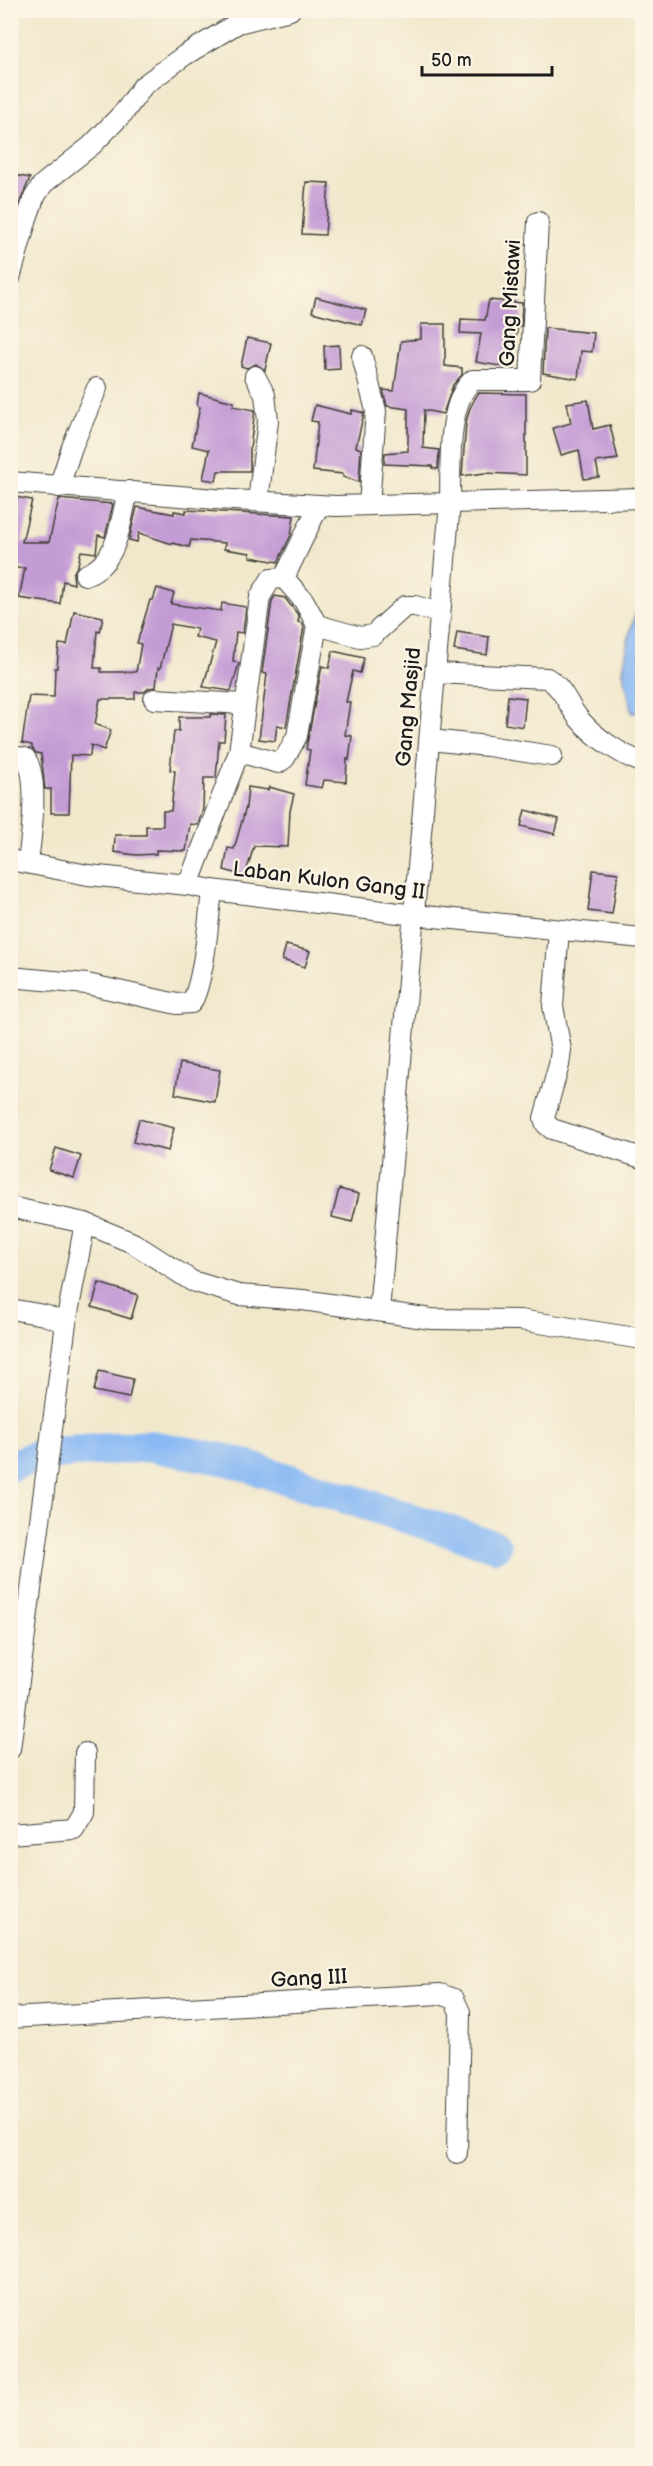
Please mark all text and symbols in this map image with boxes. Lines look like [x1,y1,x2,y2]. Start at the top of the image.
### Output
scale bar [422,39,552,77]
text: 50 m [431,50,472,71]
street label: Gang Mistawi [495,239,526,367]
street label: Gang Masjid [391,646,426,768]
street label: Laban Kulon Gang II [231,856,427,905]
street label: Gang III [270,1964,348,1993]

